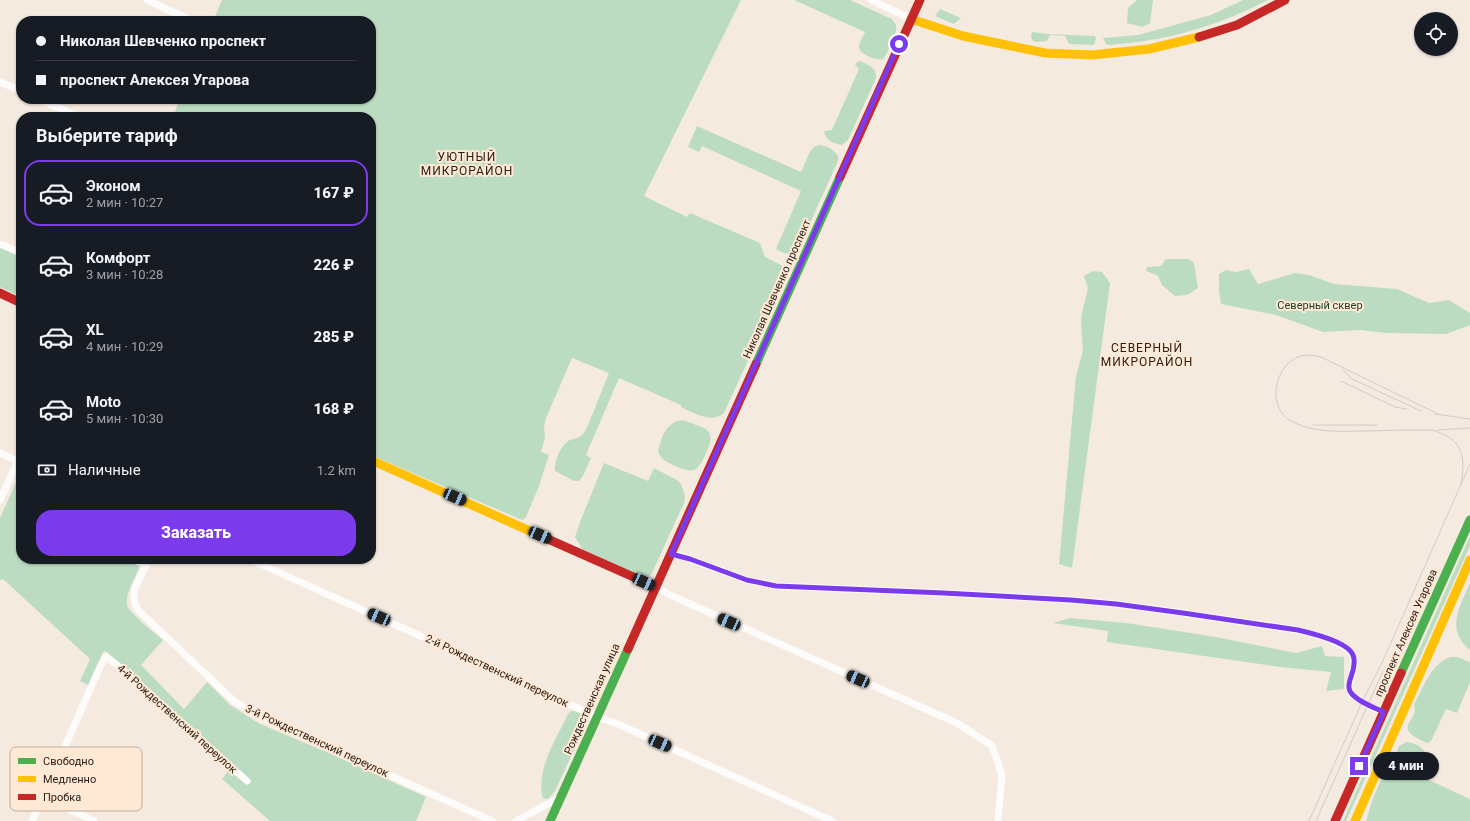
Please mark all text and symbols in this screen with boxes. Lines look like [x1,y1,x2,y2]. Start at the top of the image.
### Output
map controls [1414,12,1458,56]
button: locate [1414,12,1458,56]
text: Николая Шевченко проспект [60,32,266,50]
route start [890,35,908,53]
text: проспект Алексея Угарова [60,71,249,89]
text: Выберите тариф [36,125,178,146]
district label: УЮТНЫЙ МИКРОРАЙОН [421,149,513,178]
icon: car [38,175,74,211]
text: Эконом [86,177,141,195]
text: 167 ₽ [314,184,354,202]
text: 2 мин · 10:27 [86,195,163,210]
street label: Николая Шевченко проспект [740,217,814,361]
icon: car [38,247,74,283]
text: Комфорт [86,249,150,267]
text: 226 ₽ [314,256,354,274]
text: 3 мин · 10:28 [86,267,163,282]
park label: Северный сквер [1277,299,1363,312]
icon: car [38,319,74,355]
text: XL [86,321,104,339]
text: 285 ₽ [314,328,354,346]
text: 4 мин · 10:29 [86,339,163,354]
district label: СЕВЕРНЫЙ МИКРОРАЙОН [1101,340,1193,369]
icon: car [38,391,74,427]
text: Moto [86,393,121,411]
text: 168 ₽ [314,400,354,418]
text: 5 мин · 10:30 [86,411,163,426]
icon: cash [36,459,58,481]
text: Наличные [68,461,141,479]
text: 1.2 km [317,463,356,478]
car [442,487,468,507]
button: Заказать [36,510,356,556]
car [527,525,553,545]
street label: проспект Алексея Угарова [1372,567,1440,699]
car [631,572,657,592]
car [366,607,392,627]
car [716,612,742,632]
street label: 2-й Рождественский переулок [423,632,571,710]
street label: Рождественская улица [562,641,622,756]
street label: 4-й Рождественский переулок [114,662,240,776]
car [845,669,871,689]
street label: 3-й Рождественский переулок [243,702,391,780]
car [647,733,673,753]
legend [10,747,142,811]
callout: 4 мин [1373,752,1439,780]
text: Свободно [43,755,94,768]
route end [1350,757,1368,775]
text: 4 мин [1388,758,1424,773]
text: Медленно [43,773,96,786]
text: Пробка [43,791,81,804]

